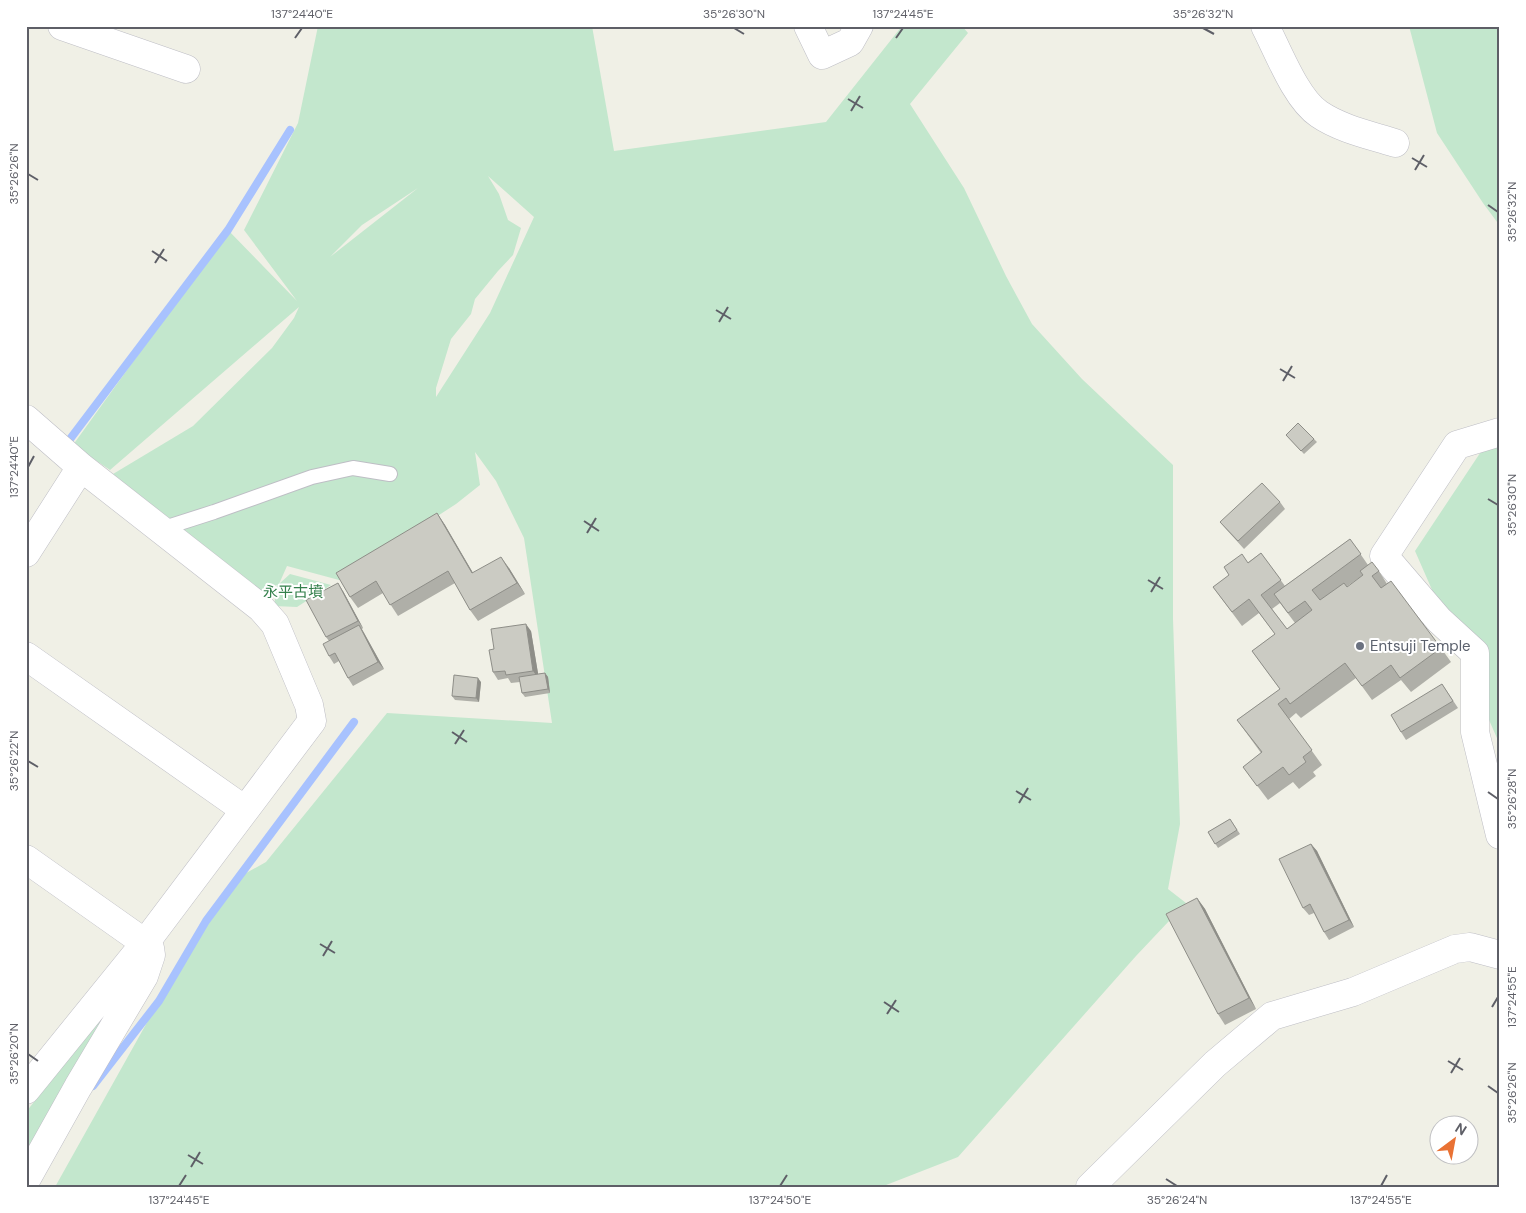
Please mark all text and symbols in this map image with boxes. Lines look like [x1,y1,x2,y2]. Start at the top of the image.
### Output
text: 137°24'40"E [271,6,333,22]
text: 35°26'30"N [703,6,765,22]
text: 137°24'45"E [872,6,934,22]
text: 35°26'32"N [1173,6,1233,22]
text: 35°26'26"N [6,143,22,205]
text: 35°26'32"N [1504,182,1520,242]
text: 137°24'40"E [6,436,22,498]
text: 35°26'30"N [1504,474,1520,536]
park label: 永平古墳 [263,582,323,602]
place label: Entsuji Temple [1370,636,1471,656]
marker: Entsuji Temple [1354,640,1366,652]
text: 35°26'22"N [6,731,22,791]
text: 35°26'28"N [1504,769,1520,829]
text: 137°24'55"E [1504,966,1520,1028]
text: 35°26'20"N [6,1023,22,1085]
text: 35°26'26"N [1504,1062,1520,1124]
north arrow [1428,1116,1478,1166]
text: N [1452,1119,1470,1139]
text: 137°24'45"E [148,1192,210,1208]
text: 137°24'50"E [749,1192,811,1208]
text: 35°26'24"N [1147,1192,1207,1208]
text: 137°24'55"E [1350,1192,1412,1208]

